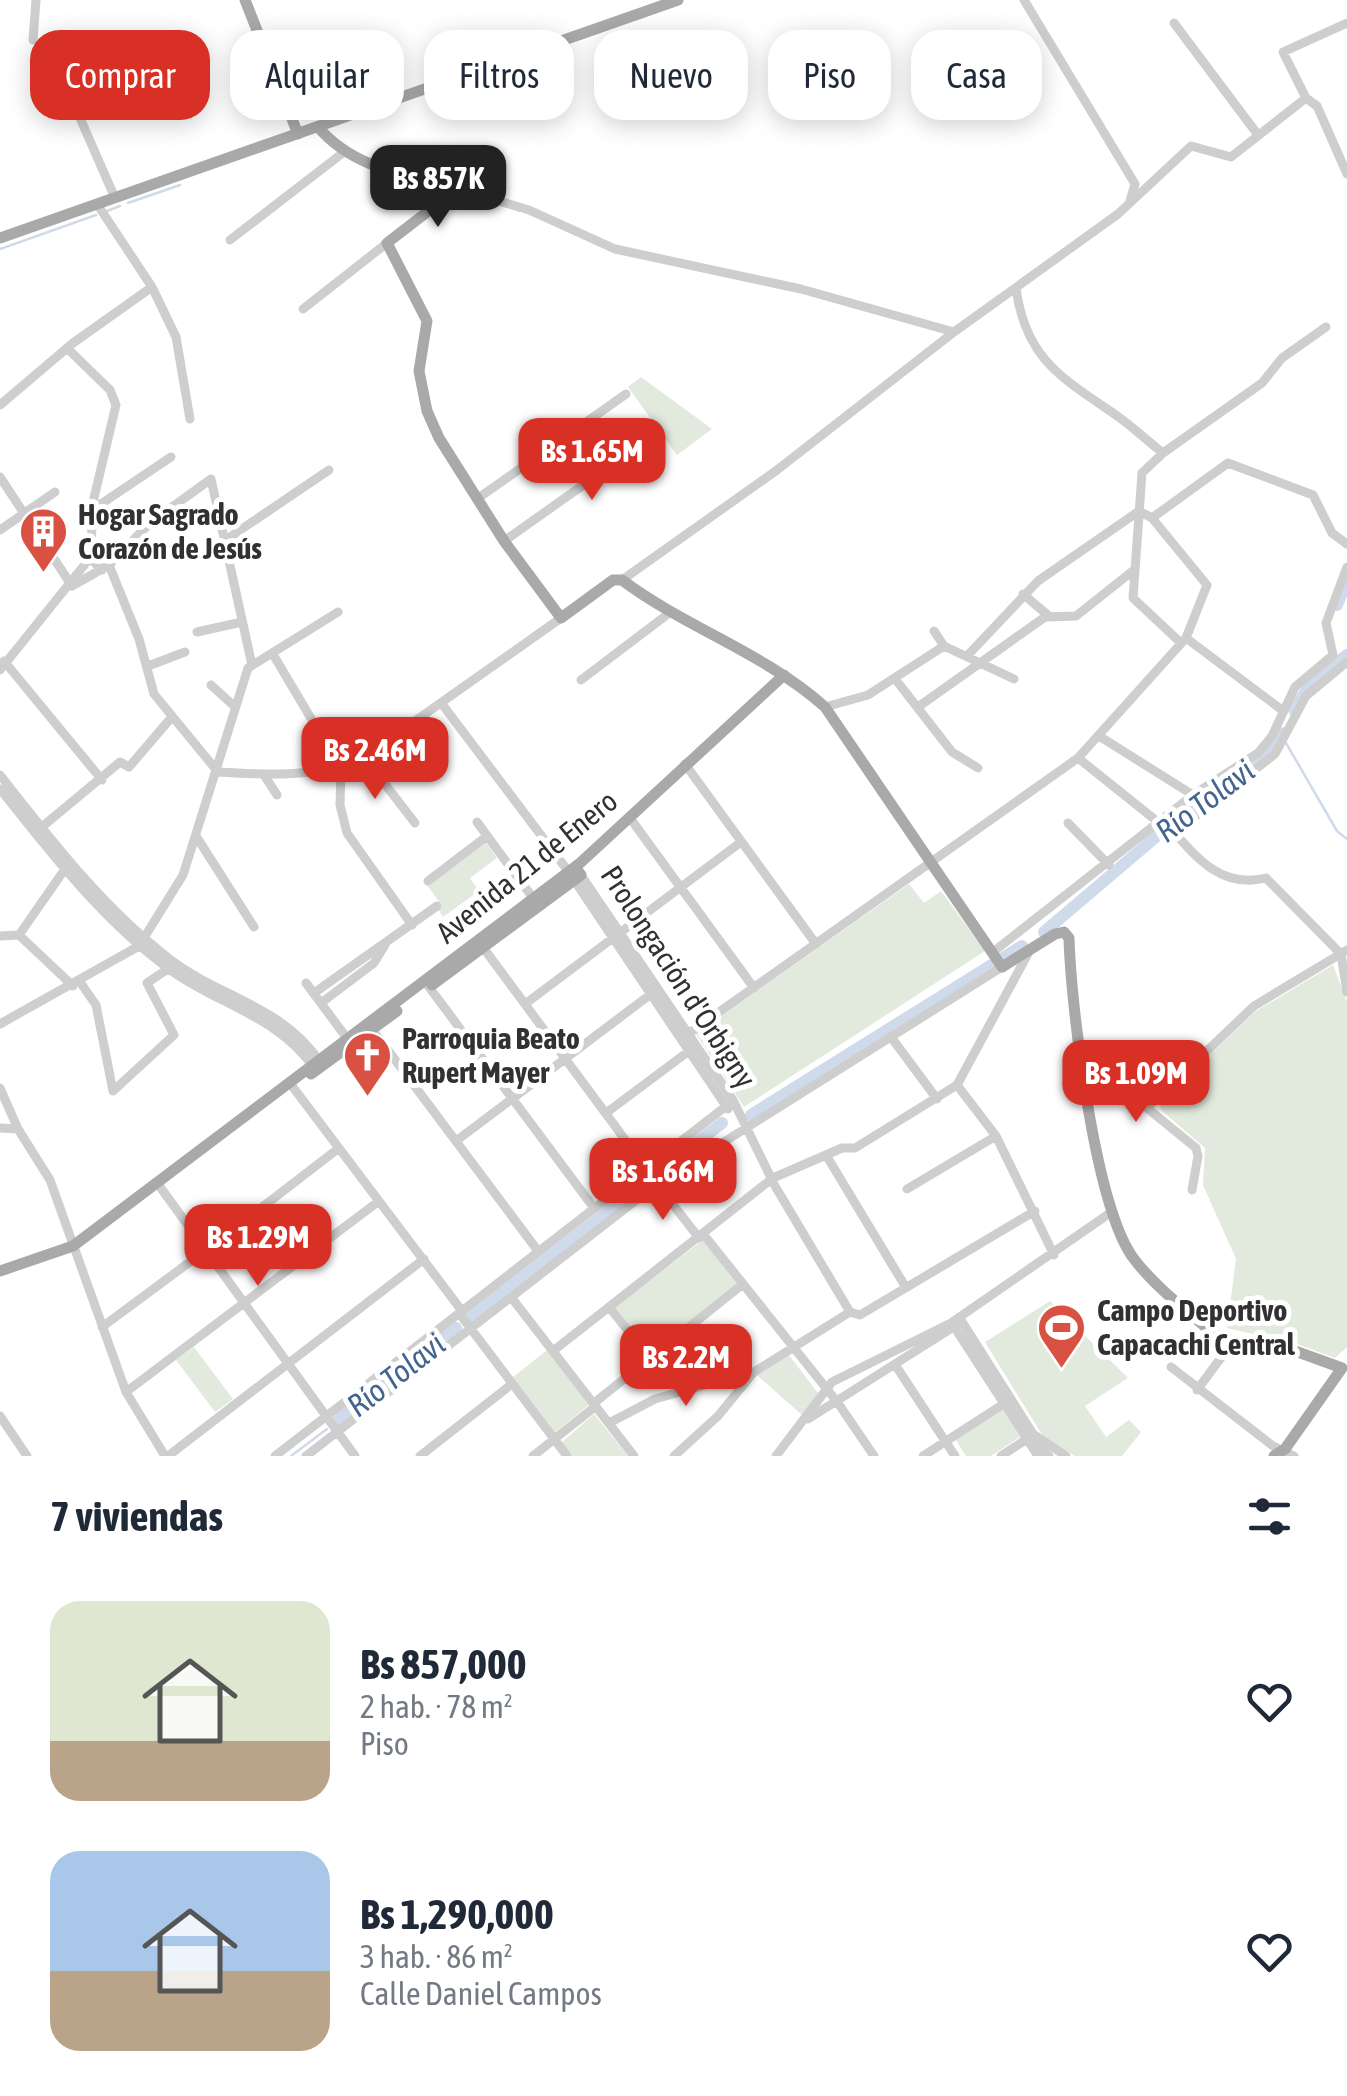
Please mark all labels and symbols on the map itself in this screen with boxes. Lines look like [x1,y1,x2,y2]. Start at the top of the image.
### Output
pin: Bs 857K [346,145,530,230]
pin: Bs 1.65M [489,418,695,503]
place label: Hogar Sagrado Corazón de Jesús [78,497,262,565]
building icon: Hogar Sagrado Corazón de Jesús [17,506,69,574]
pin: Bs 2.46M [272,717,478,802]
water label: Río Tolavi [1148,752,1261,849]
street label: Avenida 21 de Enero [429,783,623,949]
street label: Prolongación d'Orbigny [594,859,763,1094]
place label: Parroquia Beato Rupert Mayer [402,1021,580,1089]
church icon: Parroquia Beato Rupert Mayer [341,1030,393,1098]
pin: Bs 1.09M [1033,1040,1239,1125]
pin: Bs 1.66M [560,1138,766,1223]
pin: Bs 1.29M [155,1204,361,1289]
place label: Campo Deportivo Capacachi Central [1097,1293,1296,1361]
sports icon: Campo Deportivo Capacachi Central [1036,1302,1088,1370]
pin: Bs 2.2M [594,1324,778,1409]
water label: Río Tolavi [340,1325,452,1424]

